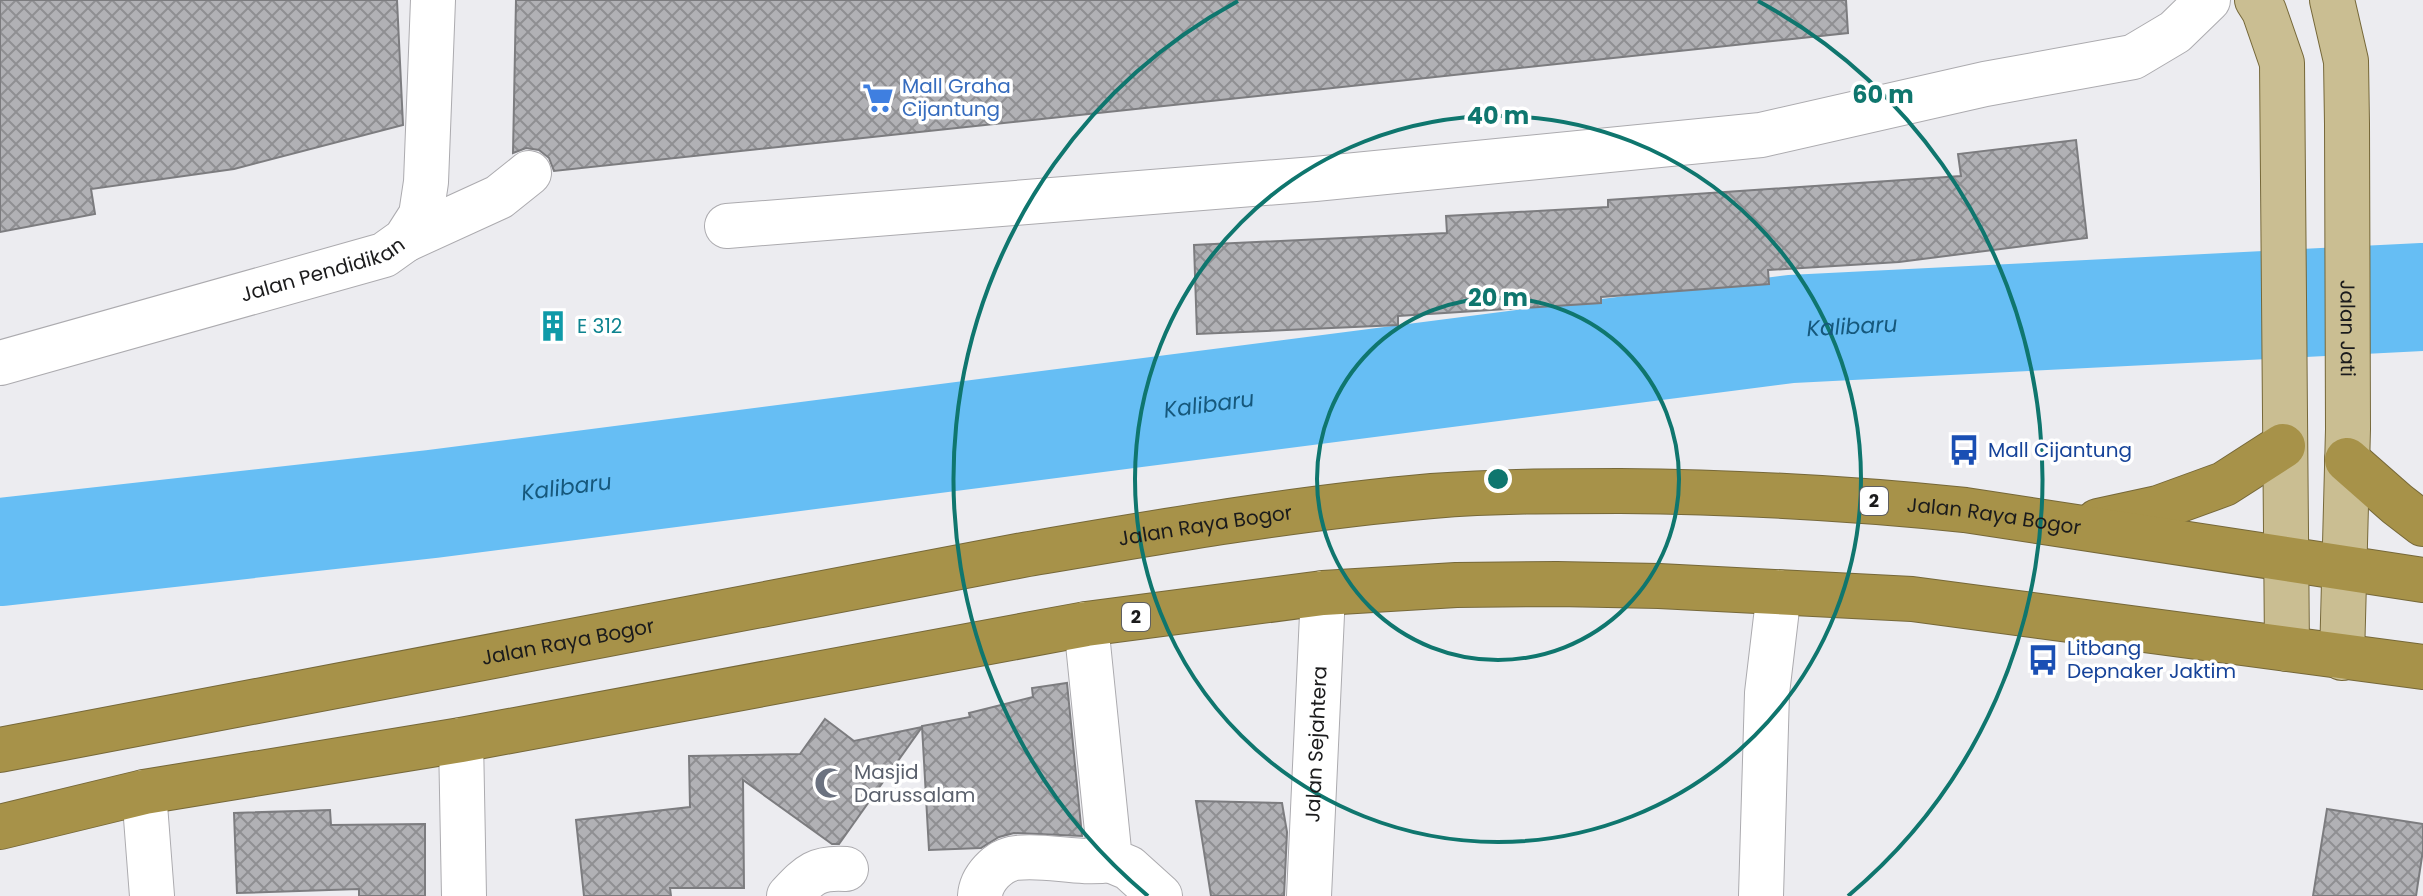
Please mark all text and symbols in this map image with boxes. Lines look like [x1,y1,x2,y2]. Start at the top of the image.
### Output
place label: Mall Graha Cijantung [902,72,1011,123]
text: 60 m [1852,78,1914,111]
supermarket icon: Mall Graha Cijantung [861,81,895,115]
text: 40 m [1467,99,1529,132]
street label: Jalan Pendidikan [237,230,411,309]
street label: Jalan Jati [2334,280,2362,377]
text: 20 m [1468,281,1528,314]
building icon: E 312 [536,309,570,343]
water label: Kalibaru [1806,309,1898,344]
place label: E 312 [577,312,622,340]
water label: Kalibaru [1162,383,1256,426]
bus stop icon: Mall Cijantung [1947,433,1981,467]
place label: Mall Cijantung [1988,436,2132,464]
centre of rings [1484,465,1512,493]
water label: Kalibaru [519,466,613,508]
road number: 2 [1860,487,1888,515]
street label: Jalan Raya Bogor [1906,490,2083,542]
street label: Jalan Raya Bogor [1116,498,1294,553]
road number: 2 [1122,603,1150,631]
street label: Jalan Raya Bogor [479,612,657,672]
place label: Litbang Depnaker Jaktim [2067,634,2236,685]
bus stop icon: Litbang Depnaker Jaktim [2026,643,2060,677]
street label: Jalan Sejahtera [1298,665,1334,823]
place label: Masjid Darussalam [854,758,975,809]
mosque icon: Masjid Darussalam [813,766,847,800]

